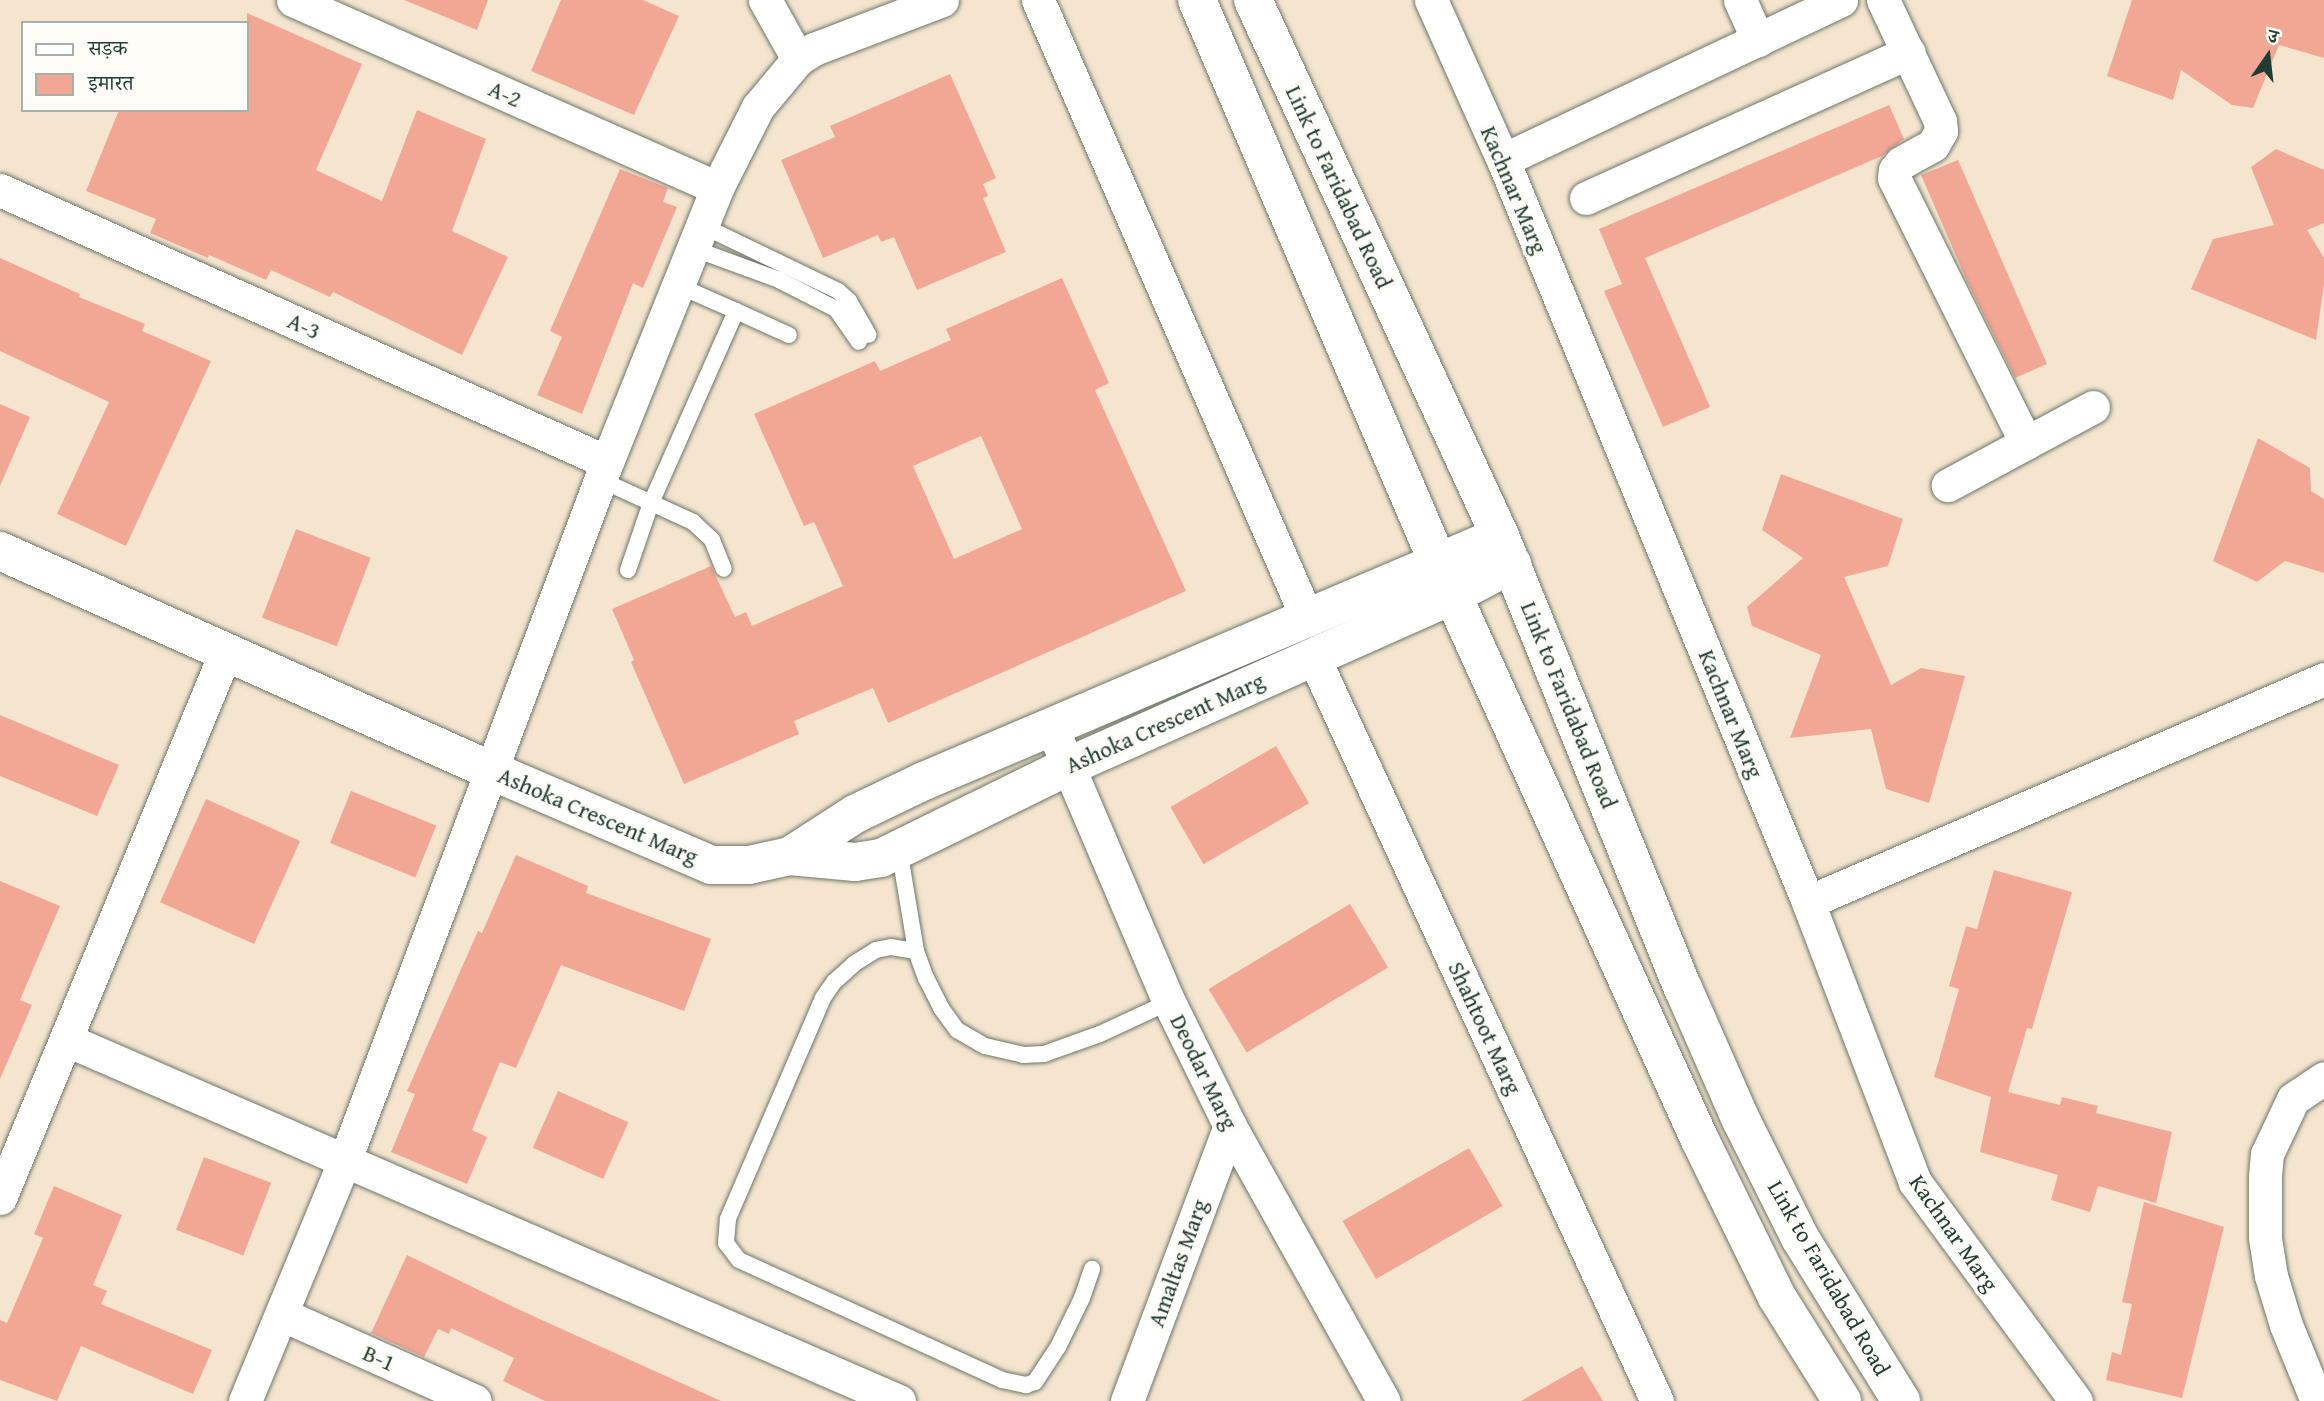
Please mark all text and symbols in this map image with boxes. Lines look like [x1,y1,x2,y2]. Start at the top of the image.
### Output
legend [21,21,248,112]
north arrow [2233,21,2303,91]
text: उ [2265,21,2281,50]
text: सड़क [88,32,127,63]
text: इमारत [88,67,134,98]
street label: A-2 [484,75,526,113]
street label: Link to Faridabad Road [1280,81,1398,293]
street label: Kachnar Marg [1475,122,1553,258]
street label: A-3 [283,307,325,345]
street label: Link to Faridabad Road [1515,597,1623,813]
street label: Kachnar Marg [1693,646,1769,782]
street label: Ashoka Crescent Marg [1061,667,1269,779]
street label: Ashoka Crescent Marg [494,761,702,871]
street label: Shahtoot Marg [1442,957,1528,1099]
street label: Deodar Marg [1164,1010,1244,1134]
street label: Kachnar Marg [1904,1169,2004,1297]
street label: Link to Faridabad Road [1762,1176,1896,1380]
street label: Amaltas Marg [1142,1195,1214,1331]
street label: B-1 [359,1339,399,1377]

